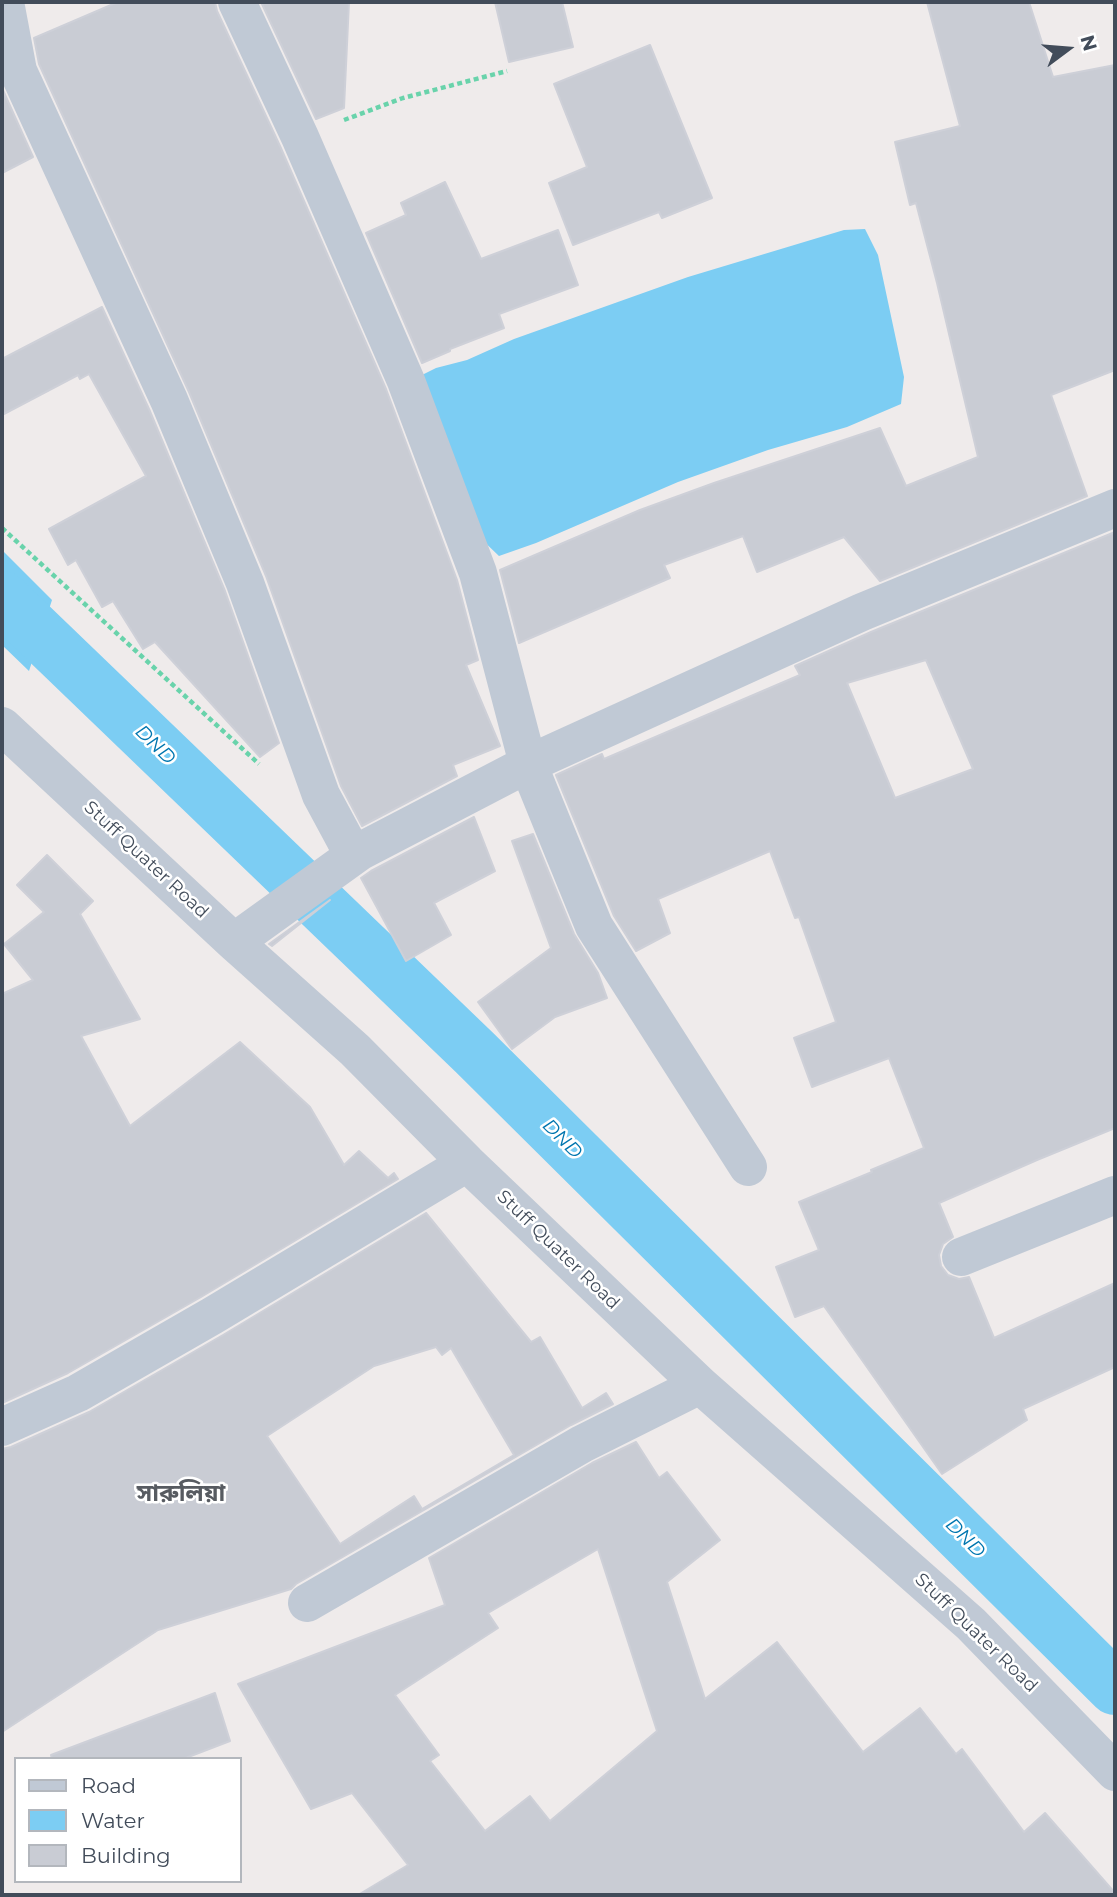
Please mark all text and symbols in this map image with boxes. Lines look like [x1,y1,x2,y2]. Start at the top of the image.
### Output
north arrow [1033,14,1103,84]
text: N [1075,33,1102,54]
water label: DND [130,721,180,769]
street label: Stuff Quater Road [79,797,213,923]
water label: DND [537,1114,587,1164]
street label: Stuff Quater Road [492,1186,624,1314]
district label: সারুলিয়া [137,1480,225,1508]
water label: DND [940,1513,990,1563]
street label: Stuff Quater Road [910,1569,1042,1697]
legend [14,1757,242,1883]
text: Road [81,1773,136,1798]
text: Water [81,1808,145,1833]
text: Building [81,1843,171,1868]

